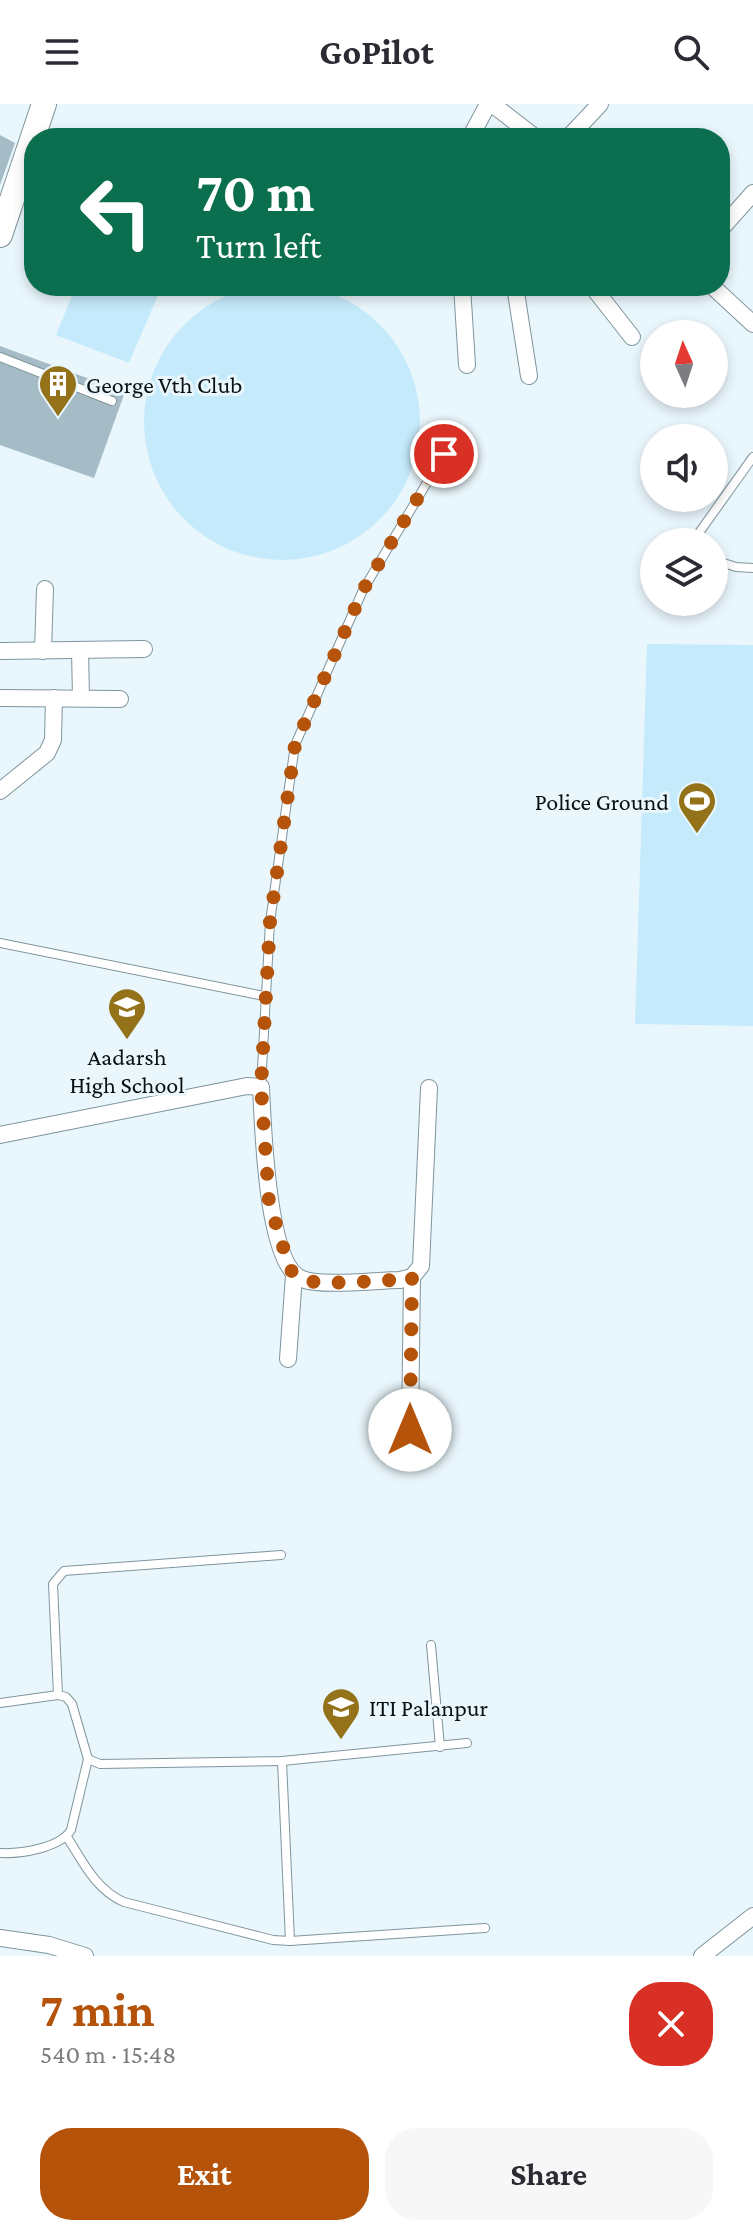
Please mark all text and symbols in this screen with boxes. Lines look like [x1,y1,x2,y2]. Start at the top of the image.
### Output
icon: menu [40,30,84,74]
icon: search [669,30,713,74]
text: GoPilot [319,32,434,72]
icon: left [64,160,168,264]
text: 70 m [196,161,315,223]
text: Turn left [196,226,321,266]
north arrow [640,320,728,408]
map controls [640,320,728,616]
building icon: George Vth Club [37,363,79,418]
place label: George Vth Club [86,371,242,398]
pin [410,420,478,488]
button: sound [640,424,728,512]
icon: arrive [422,432,466,476]
button: layers [640,528,728,616]
sports icon: Police Ground [676,780,718,835]
place label: Police Ground [535,788,669,815]
school or university icon: Aadarsh High School [106,986,148,1041]
place label: Aadarsh High School [69,1043,185,1098]
position arrow [368,1388,452,1472]
school or university icon: ITI Palanpur [320,1686,362,1741]
place label: ITI Palanpur [369,1694,489,1721]
button: close [629,1982,713,2066]
text: 7 min [40,1983,155,2036]
text: 540 m · 15:48 [40,2040,176,2069]
button: Exit [40,2128,369,2220]
button: Share [385,2128,713,2220]

